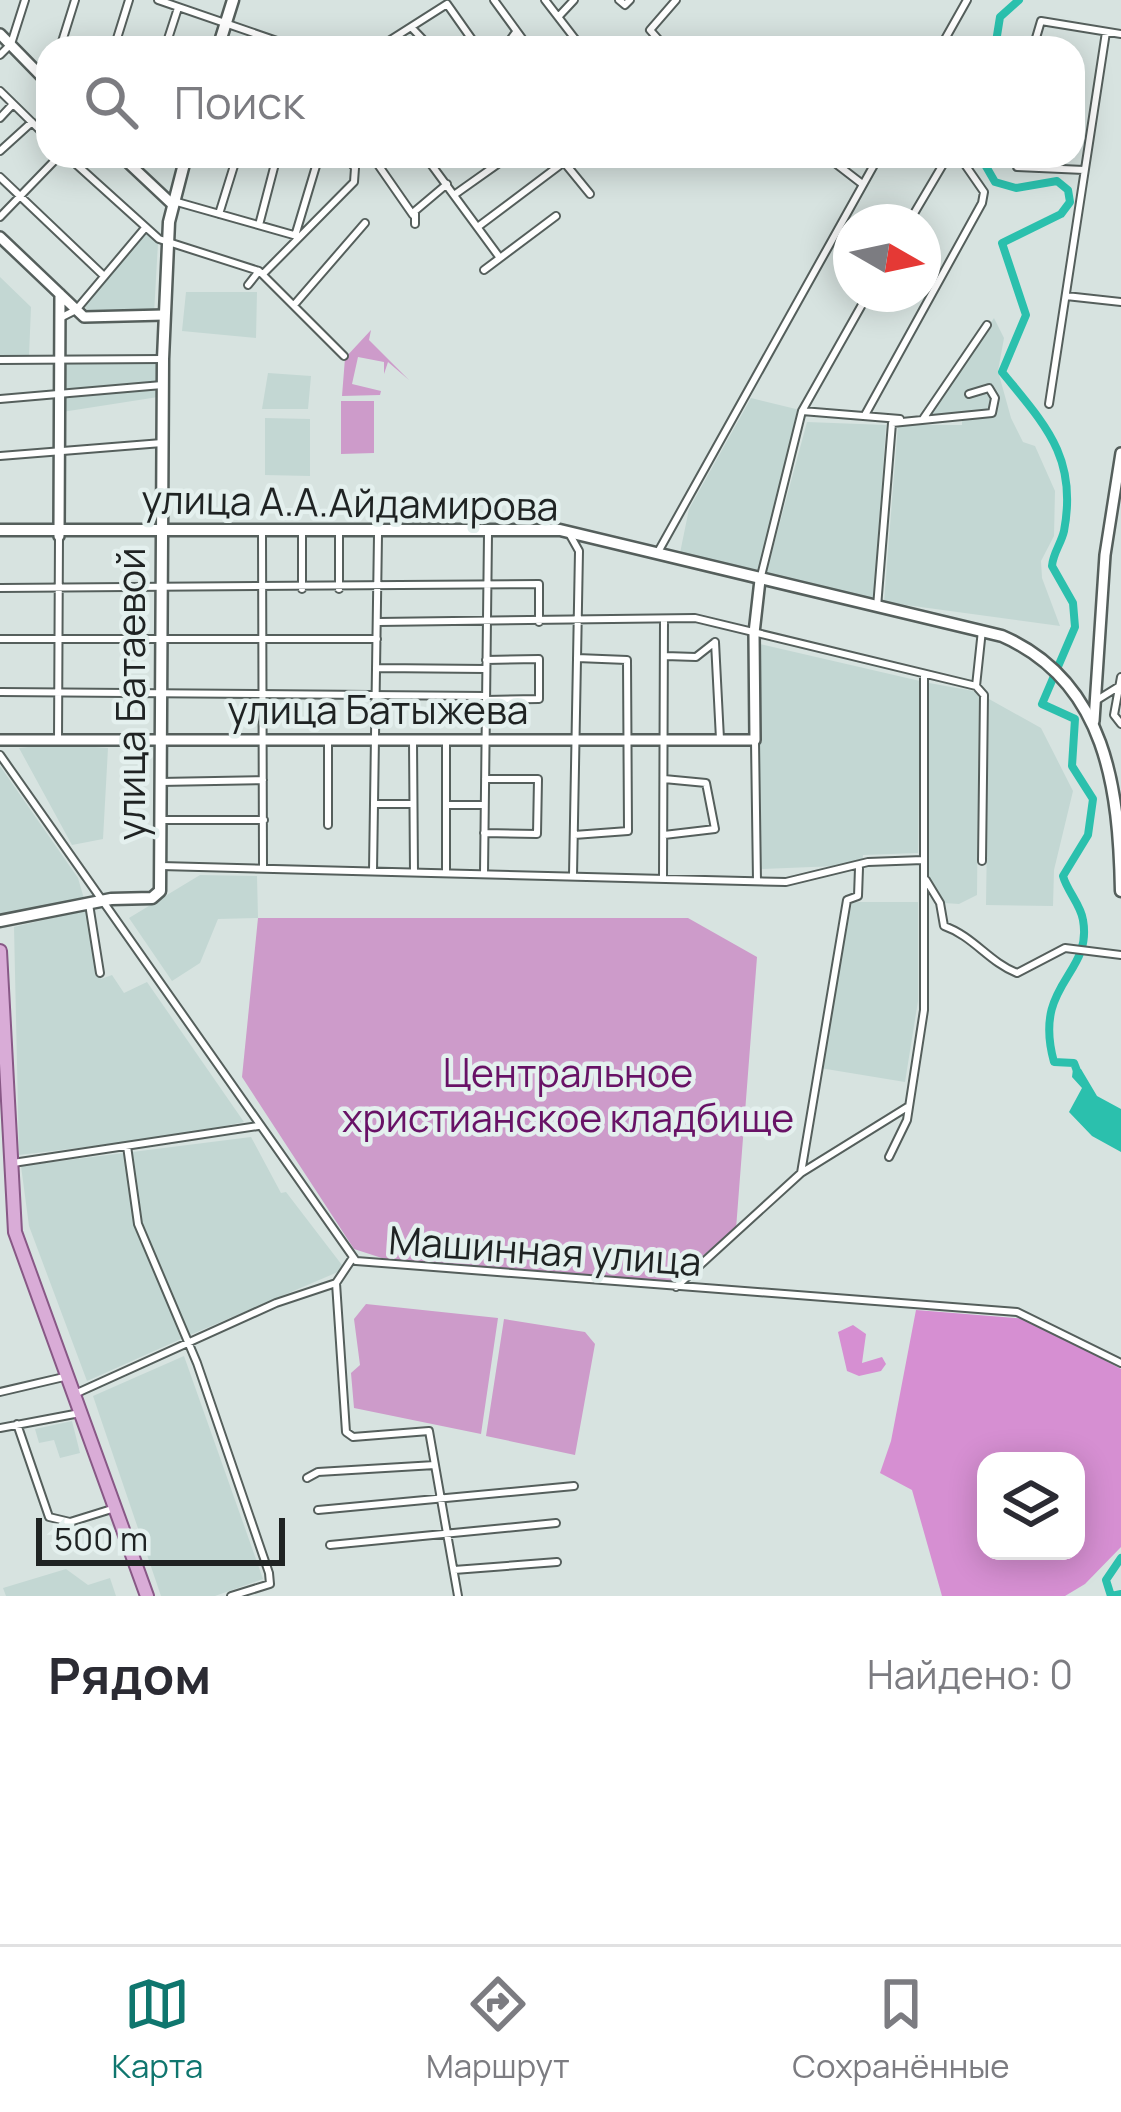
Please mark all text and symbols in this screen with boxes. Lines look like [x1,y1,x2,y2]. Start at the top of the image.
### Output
search box [36,36,1085,168]
icon: search [78,69,144,135]
text: Поиск [174,71,305,133]
north arrow [833,204,941,312]
street label: улица А.А.Айдамирова [141,471,559,533]
street label: улица Батаевой [103,548,157,840]
street label: улица Батыжева [228,682,528,736]
park label: Центральное христианское кладбище [342,1045,794,1144]
street label: Машинная улица [387,1212,703,1288]
map controls [977,1452,1085,1560]
button: layers [977,1452,1085,1560]
scale bar [36,1512,285,1565]
text: 500 m [54,1516,148,1561]
text: Рядом [48,1640,211,1709]
text: Найдено: 0 [867,1647,1073,1701]
tab: Карта [111,1971,203,2088]
tab: Маршрут [426,1971,570,2088]
tab: Сохранённые [792,1971,1010,2088]

